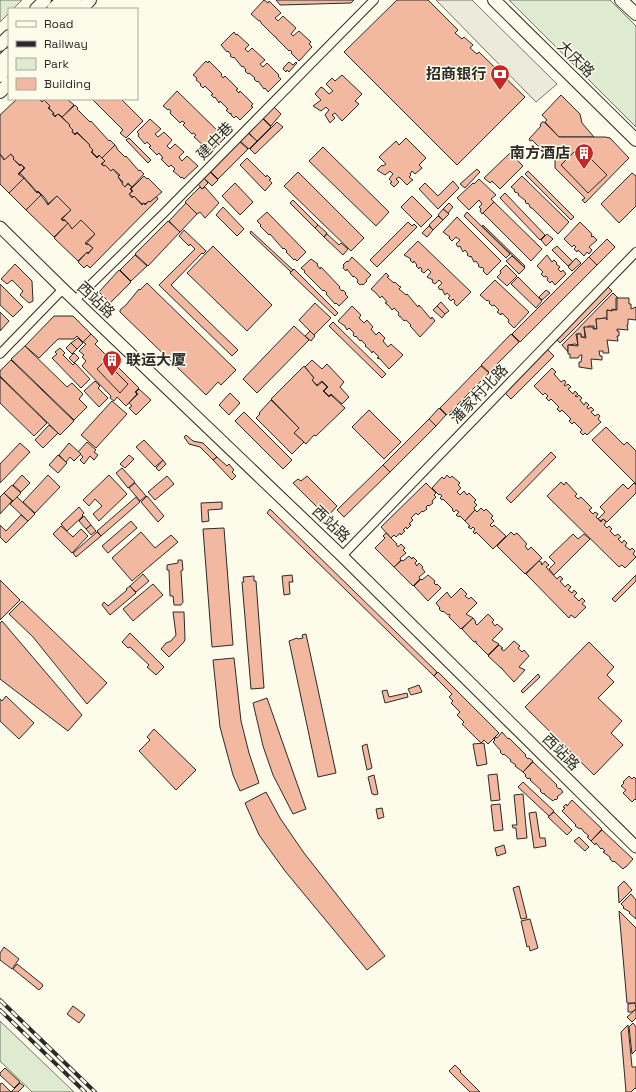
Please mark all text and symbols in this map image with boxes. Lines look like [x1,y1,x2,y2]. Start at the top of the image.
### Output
legend [8,8,138,100]
text: Road [44,16,73,32]
text: Railway [44,36,88,52]
street label: 大庆路 [554,36,599,81]
text: Park [44,56,69,72]
bank icon: 招商银行 [489,63,511,91]
place label: 招商银行 [426,64,486,83]
text: Building [44,76,91,92]
street label: 建中巷 [192,118,237,163]
building icon: 南方酒店 [573,142,595,170]
place label: 南方酒店 [510,143,570,162]
street label: 西站路 [73,277,119,322]
building icon: 联运大厦 [101,349,123,377]
place label: 联运大厦 [126,350,186,369]
street label: 潘家村北路 [446,360,512,427]
street label: 西站路 [309,501,354,546]
street label: 西站路 [539,729,584,774]

